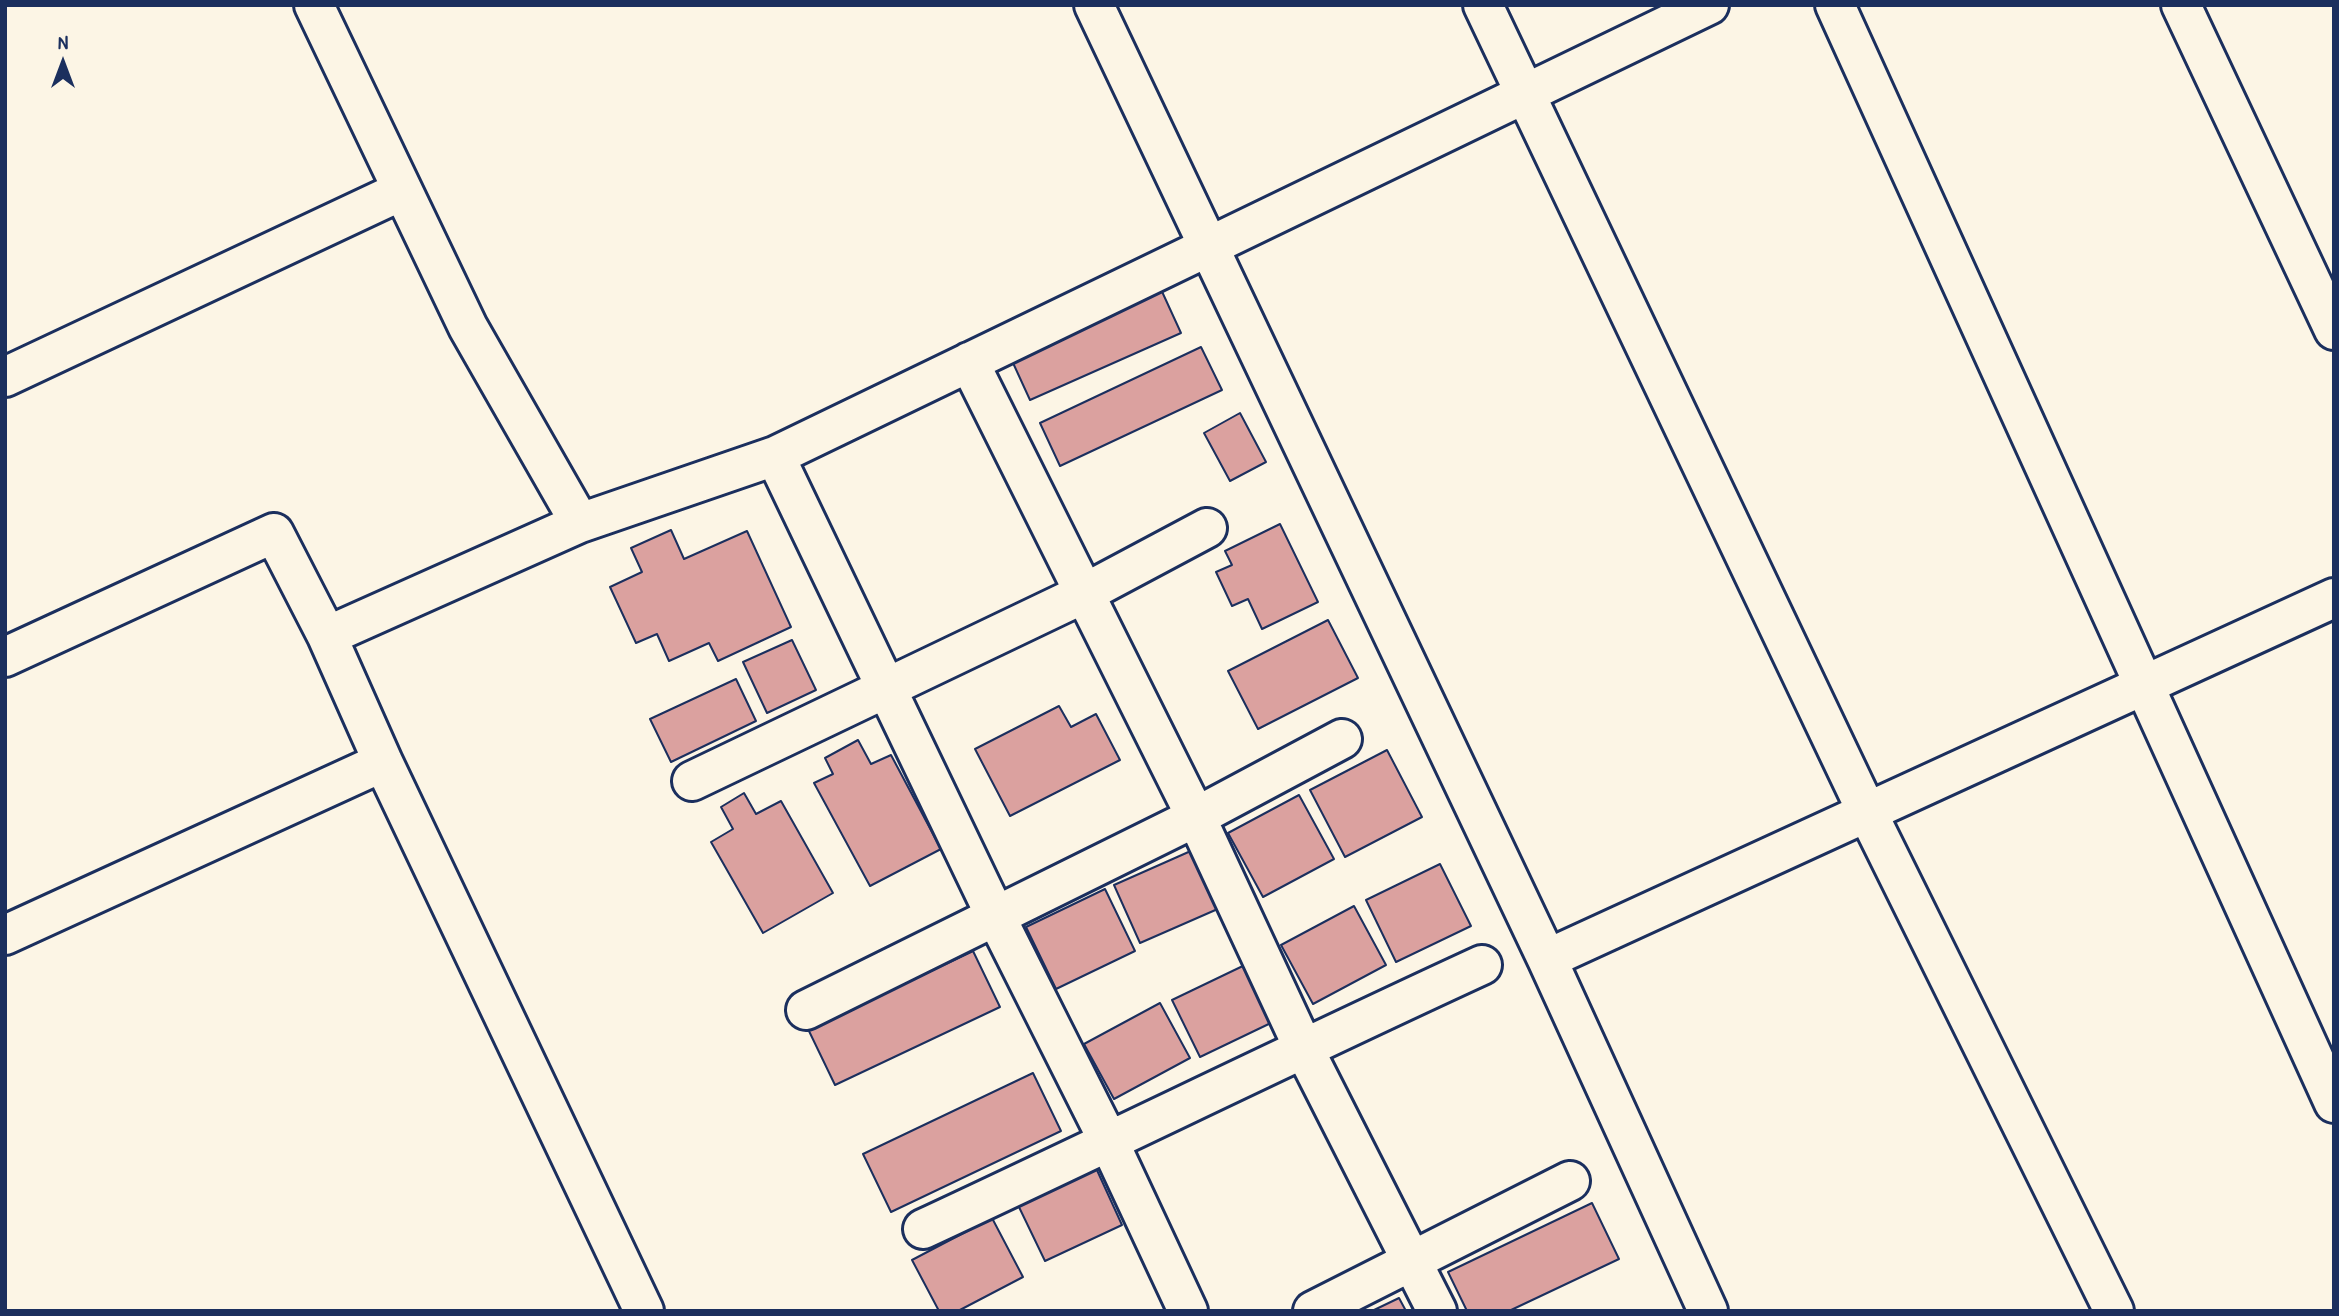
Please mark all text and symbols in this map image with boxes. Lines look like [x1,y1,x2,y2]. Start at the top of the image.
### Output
north arrow [28,28,98,98]
text: N [58,29,68,55]

